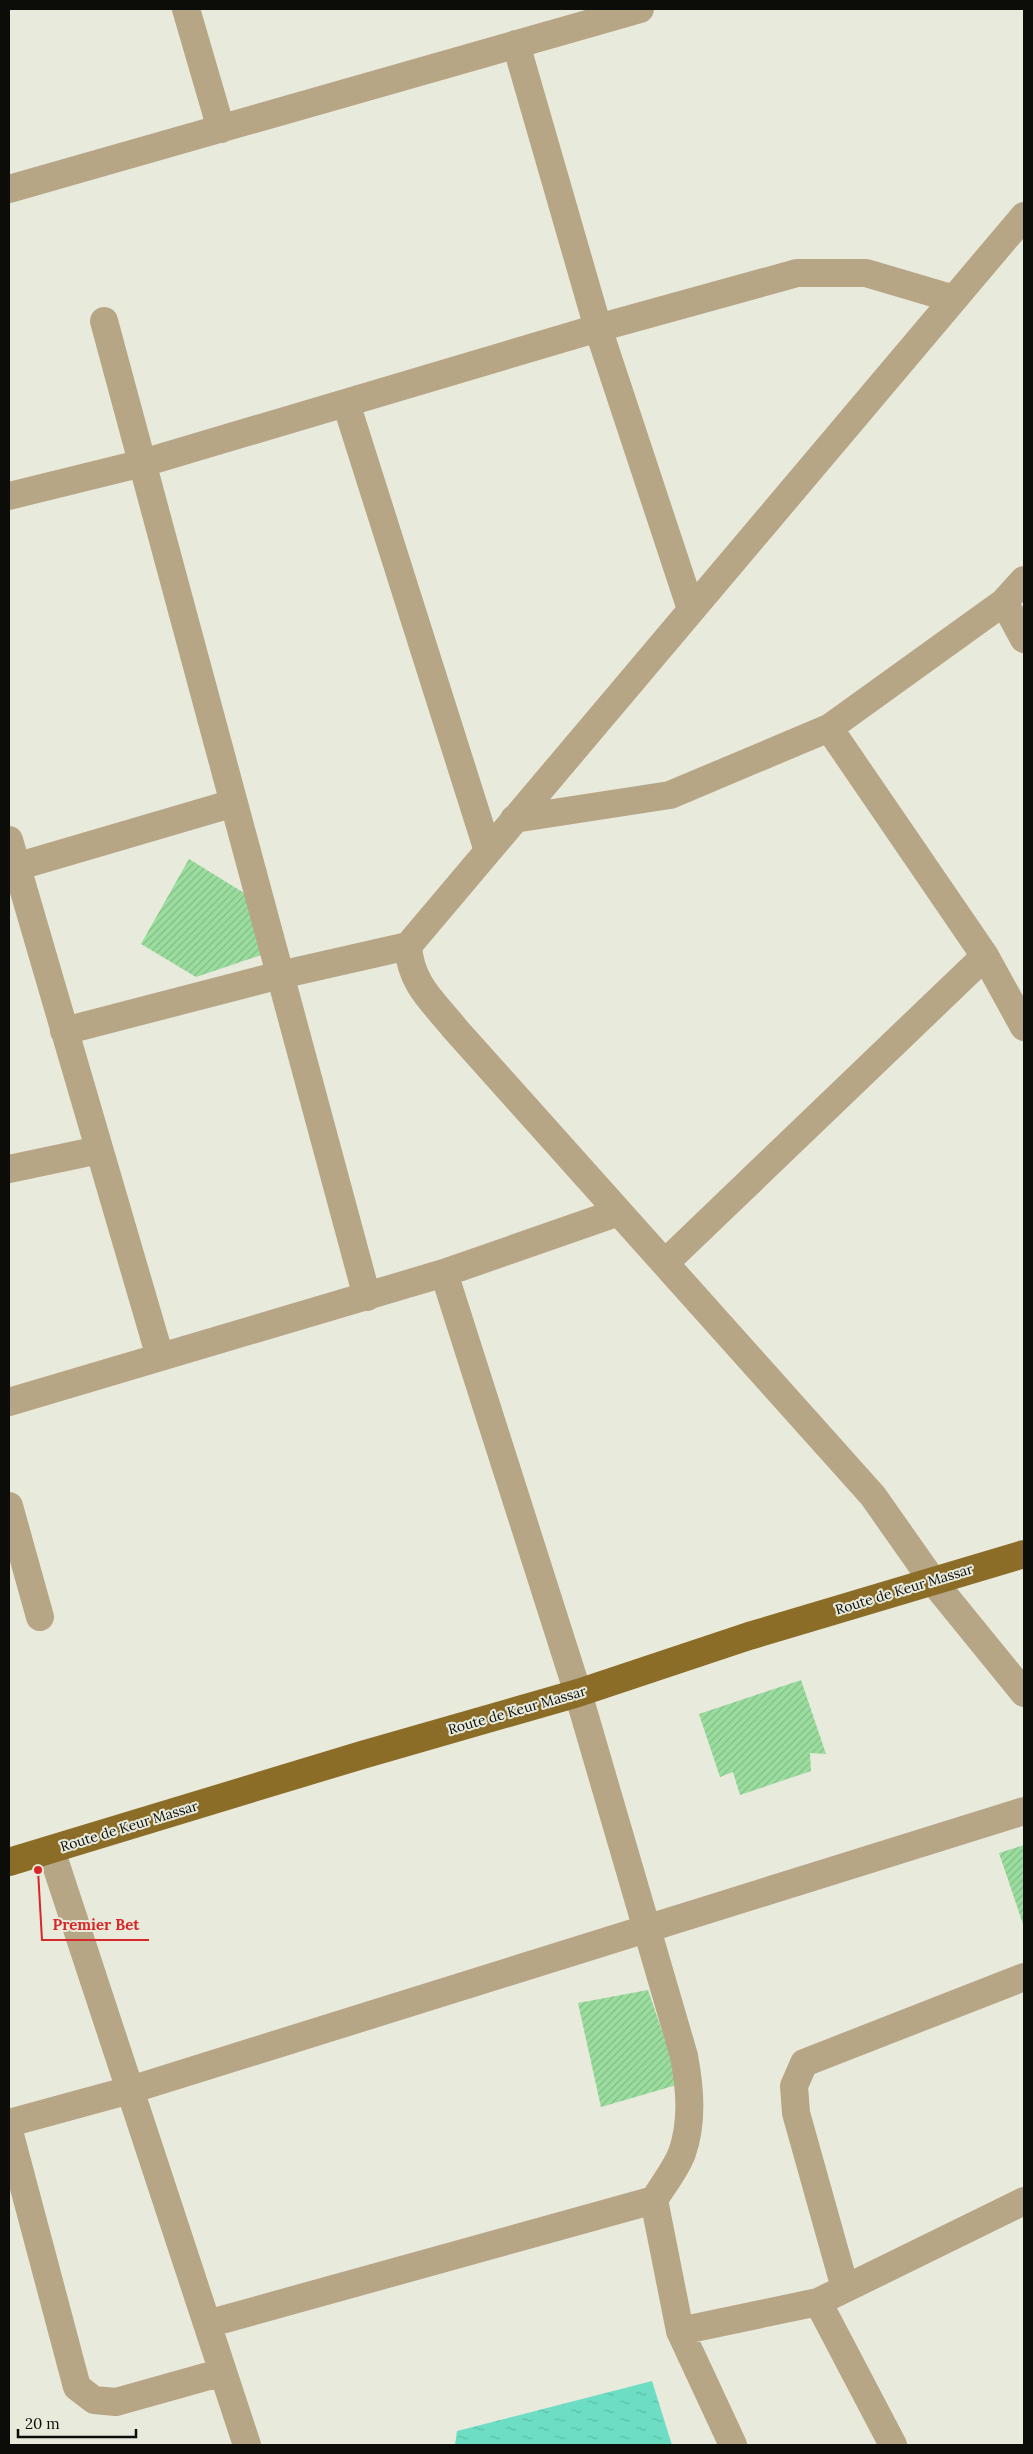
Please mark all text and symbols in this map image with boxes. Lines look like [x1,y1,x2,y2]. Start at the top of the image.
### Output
street label: Route de Keur Massar [833,1559,975,1619]
street label: Route de Keur Massar [446,1682,588,1738]
street label: Route de Keur Massar [58,1796,200,1856]
callout: Premier Bet [42,1910,149,1940]
text: Premier Bet [53,1915,140,1934]
scale bar [18,2406,135,2438]
text: 20 m [25,2414,60,2433]

